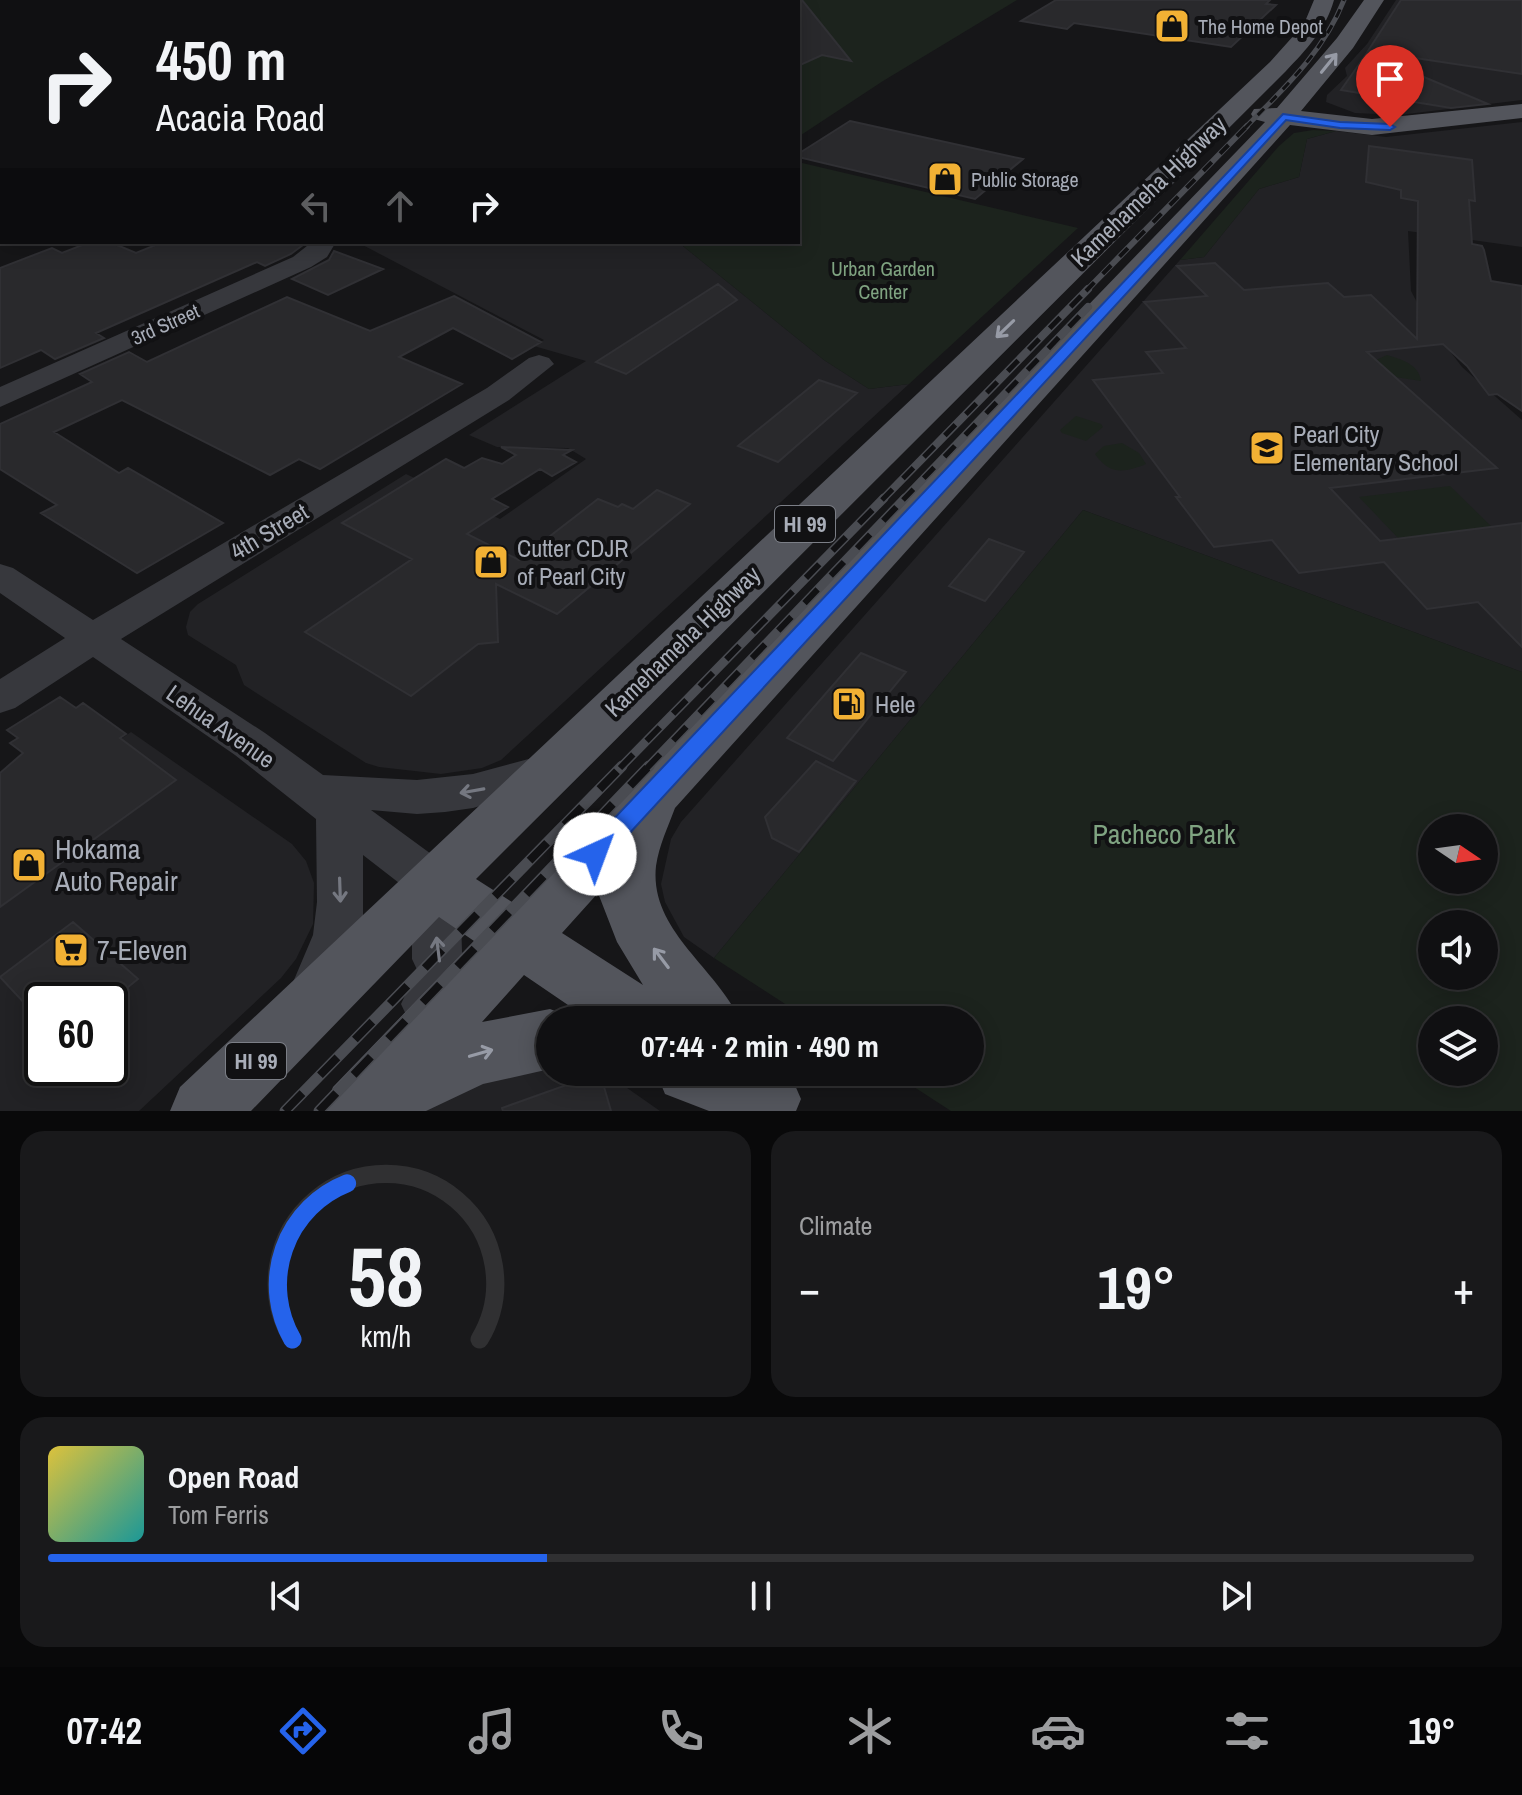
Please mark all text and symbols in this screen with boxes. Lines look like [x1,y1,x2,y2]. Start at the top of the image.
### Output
shop icon: The Home Depot [1153,7,1191,45]
place label: The Home Depot [1198,13,1323,40]
text: 450 m [156,22,286,97]
icon: right [24,32,128,136]
pin [1356,45,1424,127]
one-way arrow [1320,53,1338,74]
icon: arrive [1368,57,1412,101]
text: Acacia Road [156,94,325,142]
street label: Kamehameha Highway [1063,108,1233,274]
shop icon: Public Storage [926,160,964,198]
place label: Public Storage [971,166,1079,193]
icon: left [294,184,338,228]
icon: ahead [378,184,422,228]
icon: right [462,184,506,228]
park label: Urban Garden Center [831,255,935,305]
street label: 3rd Street [127,297,204,351]
one-way arrow [995,320,1015,339]
place label: Pearl City Elementary School [1293,418,1458,478]
school or university icon: Pearl City Elementary School [1248,429,1286,467]
street label: 4th Street [224,495,314,567]
road number: HI 99 [775,506,835,542]
place label: Cutter CDJR of Pearl City [517,532,629,592]
shop icon: Cutter CDJR of Pearl City [472,543,510,581]
street label: Kamehameha Highway [597,558,767,724]
street label: Lehua Avenue [160,677,282,775]
fuel station icon: Hele [830,685,868,723]
place label: Hele [875,688,915,720]
one-way arrow [459,784,485,799]
position arrow [553,812,637,896]
north arrow [1418,814,1498,894]
map controls [1418,814,1498,1086]
park label: Pacheco Park [1093,815,1236,853]
place label: Hokama Auto Repair [54,830,178,900]
shop icon: Hokama Auto Repair [10,846,48,884]
one-way arrow [333,876,348,903]
button: sound [1418,910,1498,990]
supermarket icon: 7-Eleven [52,931,90,969]
place label: 7-Eleven [97,931,188,969]
one-way arrow [431,937,446,963]
one-way arrow [653,947,670,969]
speed limit sign: 60 [24,982,128,1086]
button: layers [1418,1006,1498,1086]
text: 07:44 · 2 min · 490 m [641,1026,879,1066]
road number: HI 99 [226,1043,286,1079]
one-way arrow [467,1045,493,1060]
text: Climate [799,1208,872,1243]
text: 58 [348,1220,423,1332]
text: 19° [1097,1247,1176,1328]
text: − [799,1258,820,1318]
text: + [1453,1258,1474,1318]
text: km/h [360,1317,411,1356]
text: Open Road [168,1457,299,1497]
text: Tom Ferris [168,1497,269,1532]
icon: previous [264,1574,308,1618]
icon: pause [739,1574,783,1618]
icon: next [1214,1574,1258,1618]
icon: directions [275,1703,331,1759]
icon: music [464,1703,520,1759]
icon: phone [653,1703,709,1759]
icon: climate [842,1703,898,1759]
icon: car [1030,1703,1086,1759]
icon: filters [1219,1703,1275,1759]
text: 07:42 [66,1707,142,1755]
text: 19° [1408,1707,1456,1755]

